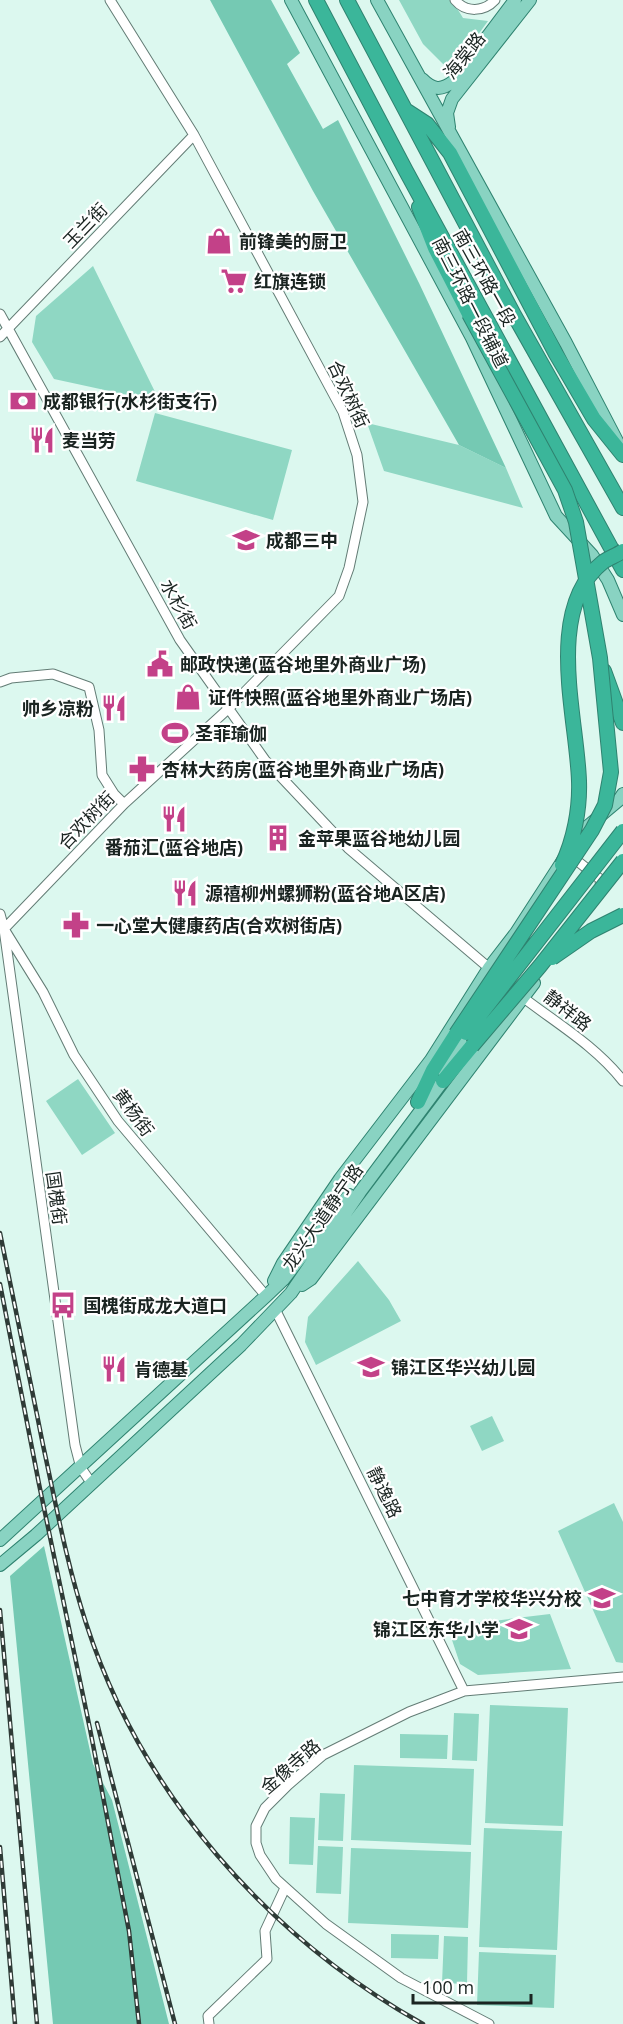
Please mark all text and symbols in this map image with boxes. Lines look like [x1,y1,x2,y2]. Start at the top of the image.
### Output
street label: 海棠路 [438,26,490,84]
street label: 玉兰街 [58,197,112,253]
street label: 南三环路一段 [448,224,522,330]
shop icon: 前锋美的厨卫 [204,226,234,256]
place label: 前锋美的厨卫 [239,229,347,253]
street label: 南三环路一段辅道 [428,232,514,372]
supermarket icon: 红旗连锁 [219,266,249,296]
place label: 红旗连锁 [254,269,326,293]
street label: 合欢树街 [323,356,375,432]
bank icon: 成都银行(水杉街支行) [8,386,38,416]
place label: 成都银行(水杉街支行) [43,389,217,413]
restaurant icon: 麦当劳 [27,425,57,455]
place label: 麦当劳 [62,428,116,452]
school or university icon: 成都三中 [231,525,261,555]
place label: 成都三中 [266,528,338,552]
street label: 水杉街 [155,575,203,633]
public building icon: 邮政快递(蓝谷地里外商业广场) [145,649,175,679]
place label: 邮政快递(蓝谷地里外商业广场) [180,652,426,676]
shop icon: 证件快照(蓝谷地里外商业广场店) [173,682,203,712]
place label: 证件快照(蓝谷地里外商业广场店) [208,685,472,709]
restaurant icon: 帅乡凉粉 [99,693,129,723]
place label: 帅乡凉粉 [22,696,94,720]
sports icon: 圣菲瑜伽 [160,718,190,748]
place label: 圣菲瑜伽 [195,721,267,745]
pharmacy icon: 杏林大药房(蓝谷地里外商业广场店) [127,754,157,784]
place label: 杏林大药房(蓝谷地里外商业广场店) [162,757,444,781]
street label: 合欢树街 [52,786,120,854]
restaurant icon: 番茄汇(蓝谷地店) [159,804,189,834]
building icon: 金苹果蓝谷地幼儿园 [263,823,293,853]
place label: 金苹果蓝谷地幼儿园 [298,826,460,850]
place label: 番茄汇(蓝谷地店) [105,835,243,859]
restaurant icon: 源禧柳州螺狮粉(蓝谷地A区店) [170,878,200,908]
place label: 源禧柳州螺狮粉(蓝谷地A区店) [205,881,446,905]
pharmacy icon: 一心堂大健康药店(合欢树街店) [61,910,91,940]
place label: 一心堂大健康药店(合欢树街店) [96,913,342,937]
street label: 静祥路 [539,984,597,1036]
street label: 黄杨街 [108,1083,160,1141]
street label: 龙兴大道静宁路 [276,1159,368,1275]
street label: 国槐街 [41,1170,73,1226]
bus stop icon: 国槐街成龙大道口 [48,1290,78,1320]
place label: 国槐街成龙大道口 [83,1293,227,1317]
school or university icon: 锦江区华兴幼儿园 [356,1352,386,1382]
restaurant icon: 肯德基 [99,1354,129,1384]
place label: 锦江区华兴幼儿园 [391,1355,535,1379]
place label: 肯德基 [134,1357,188,1381]
street label: 静逸路 [362,1462,408,1522]
school or university icon: 七中育才学校华兴分校 [587,1583,617,1613]
place label: 七中育才学校华兴分校 [402,1586,582,1610]
school or university icon: 锦江区东华小学 [504,1614,534,1644]
place label: 锦江区东华小学 [373,1617,499,1641]
street label: 金像寺路 [255,1733,325,1799]
scale bar [413,1967,532,2005]
text: 100 m [422,1975,474,1999]

